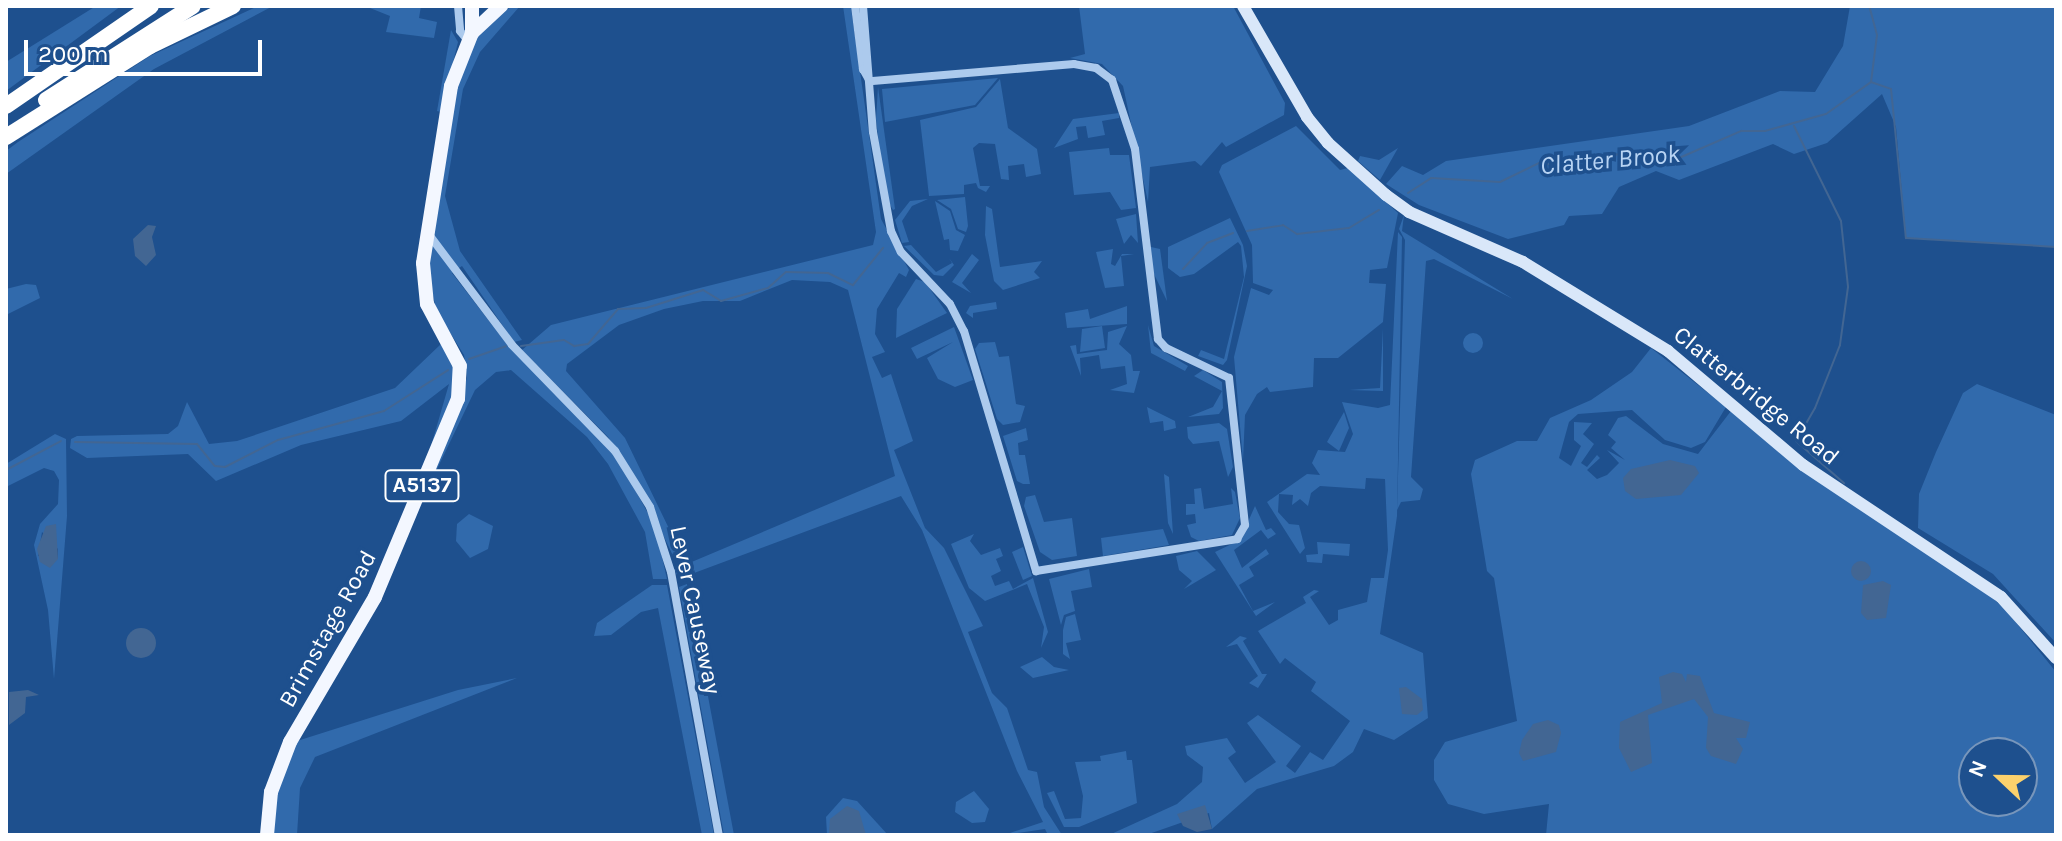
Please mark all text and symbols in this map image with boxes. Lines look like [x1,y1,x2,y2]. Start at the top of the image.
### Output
scale bar [28,24,266,74]
text: 200 m [38,40,109,68]
water label: Clatter Brook [1539,138,1681,182]
street label: Clatterbridge Road [1667,320,1845,472]
road number: A5137 [384,468,460,504]
street label: Lever Causeway [663,523,727,697]
street label: Brimstage Road [273,546,383,712]
north arrow [1958,737,2038,817]
text: N [1963,757,1993,781]

